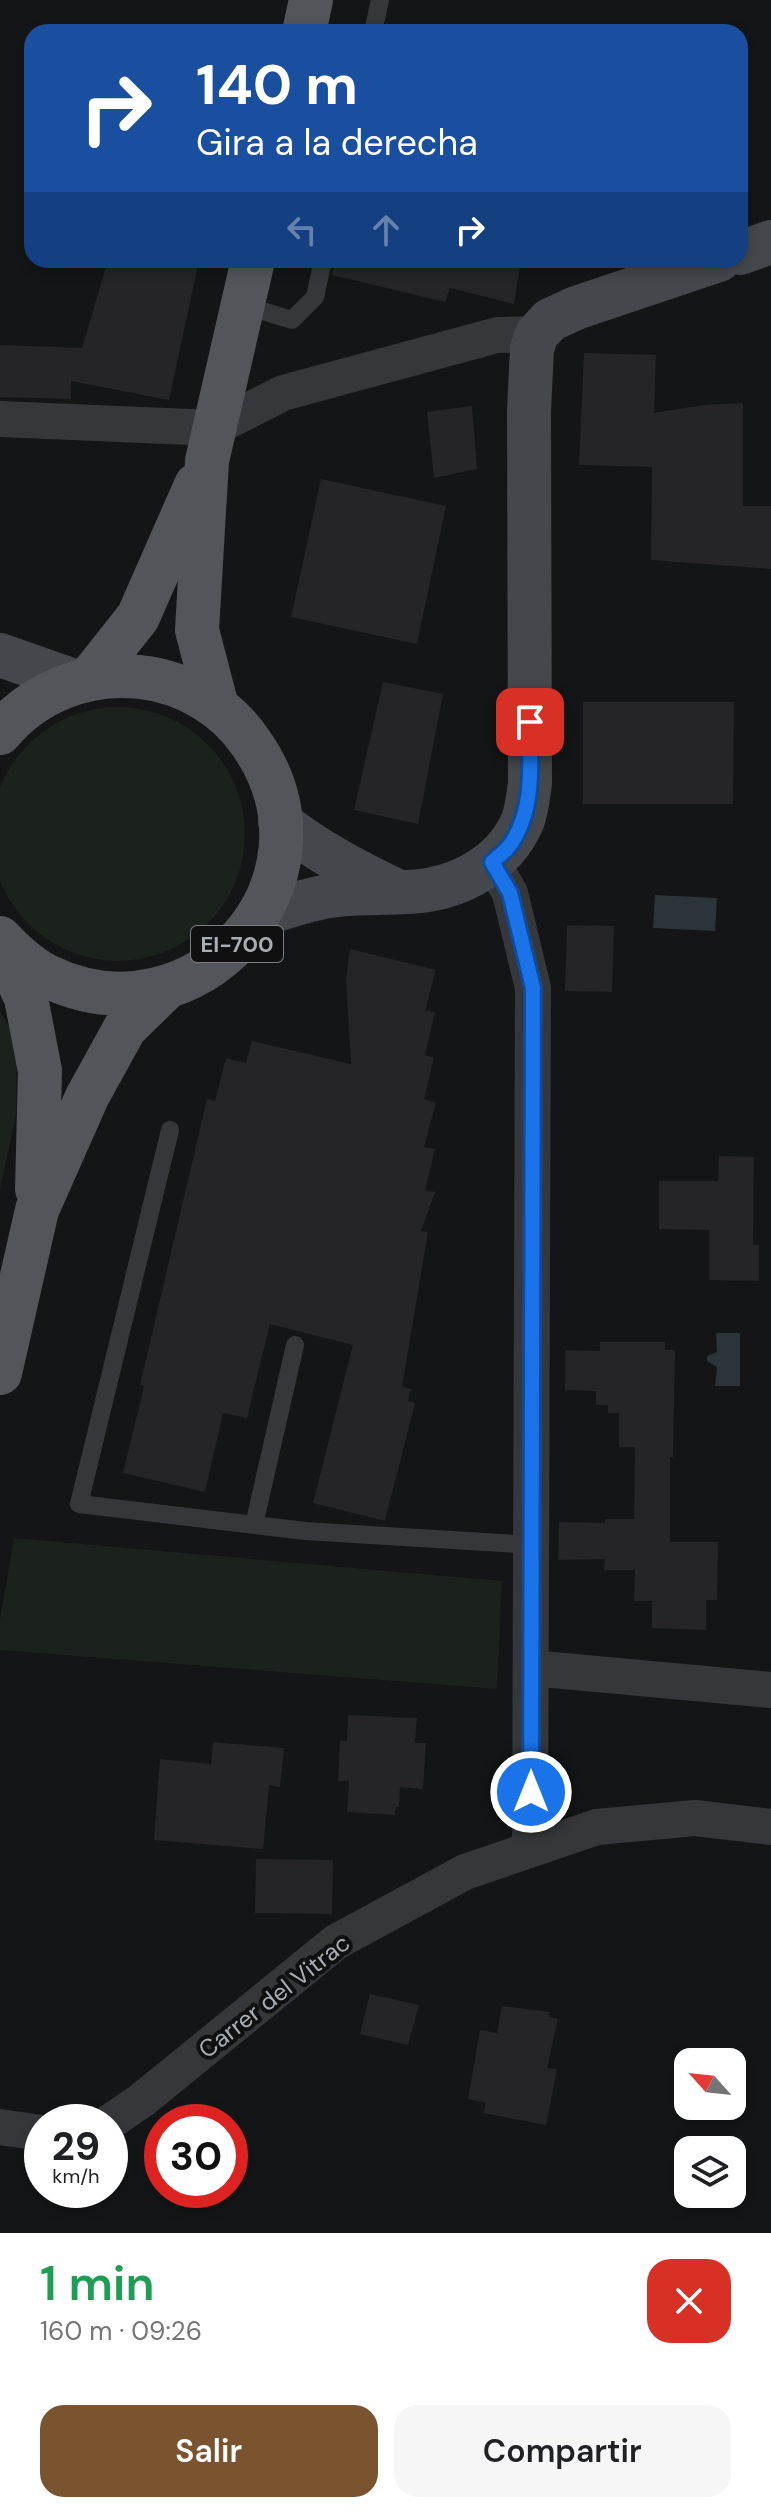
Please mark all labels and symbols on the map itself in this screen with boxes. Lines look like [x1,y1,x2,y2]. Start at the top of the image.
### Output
pin [496,688,564,756]
road number: EI-700 [191,926,283,962]
position arrow [489,1750,573,1834]
street label: Carrer del Vitrac [192,1927,356,2065]
north arrow [674,2048,746,2120]
speed limit sign: 30 [144,2104,248,2208]

